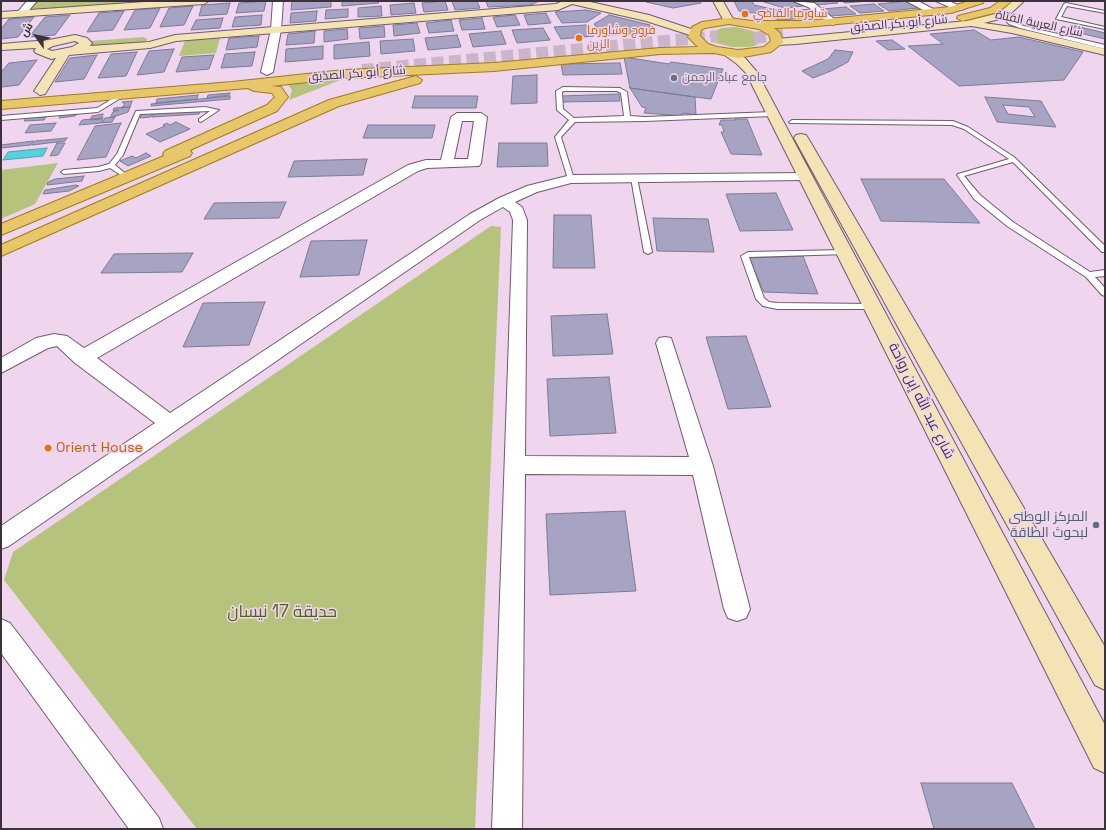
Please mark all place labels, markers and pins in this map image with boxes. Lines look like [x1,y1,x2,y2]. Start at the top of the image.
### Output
place label: شاورما القاضي [753,7,827,21]
marker: شاورما القاضي [740,9,750,19]
place label: فروج وشاورما الزين [587,24,655,52]
marker: فروج وشاورما الزين [574,33,584,43]
place label: جامع عباد الرحمن [682,71,767,85]
marker: جامع عباد الرحمن [669,73,679,83]
place label: Orient House [56,440,143,456]
marker: Orient House [43,443,53,453]
place label: المركز الوطني لبحوث الطاقة [1009,509,1088,542]
marker: المركز الوطني لبحوث الطاقة [1091,520,1101,530]

